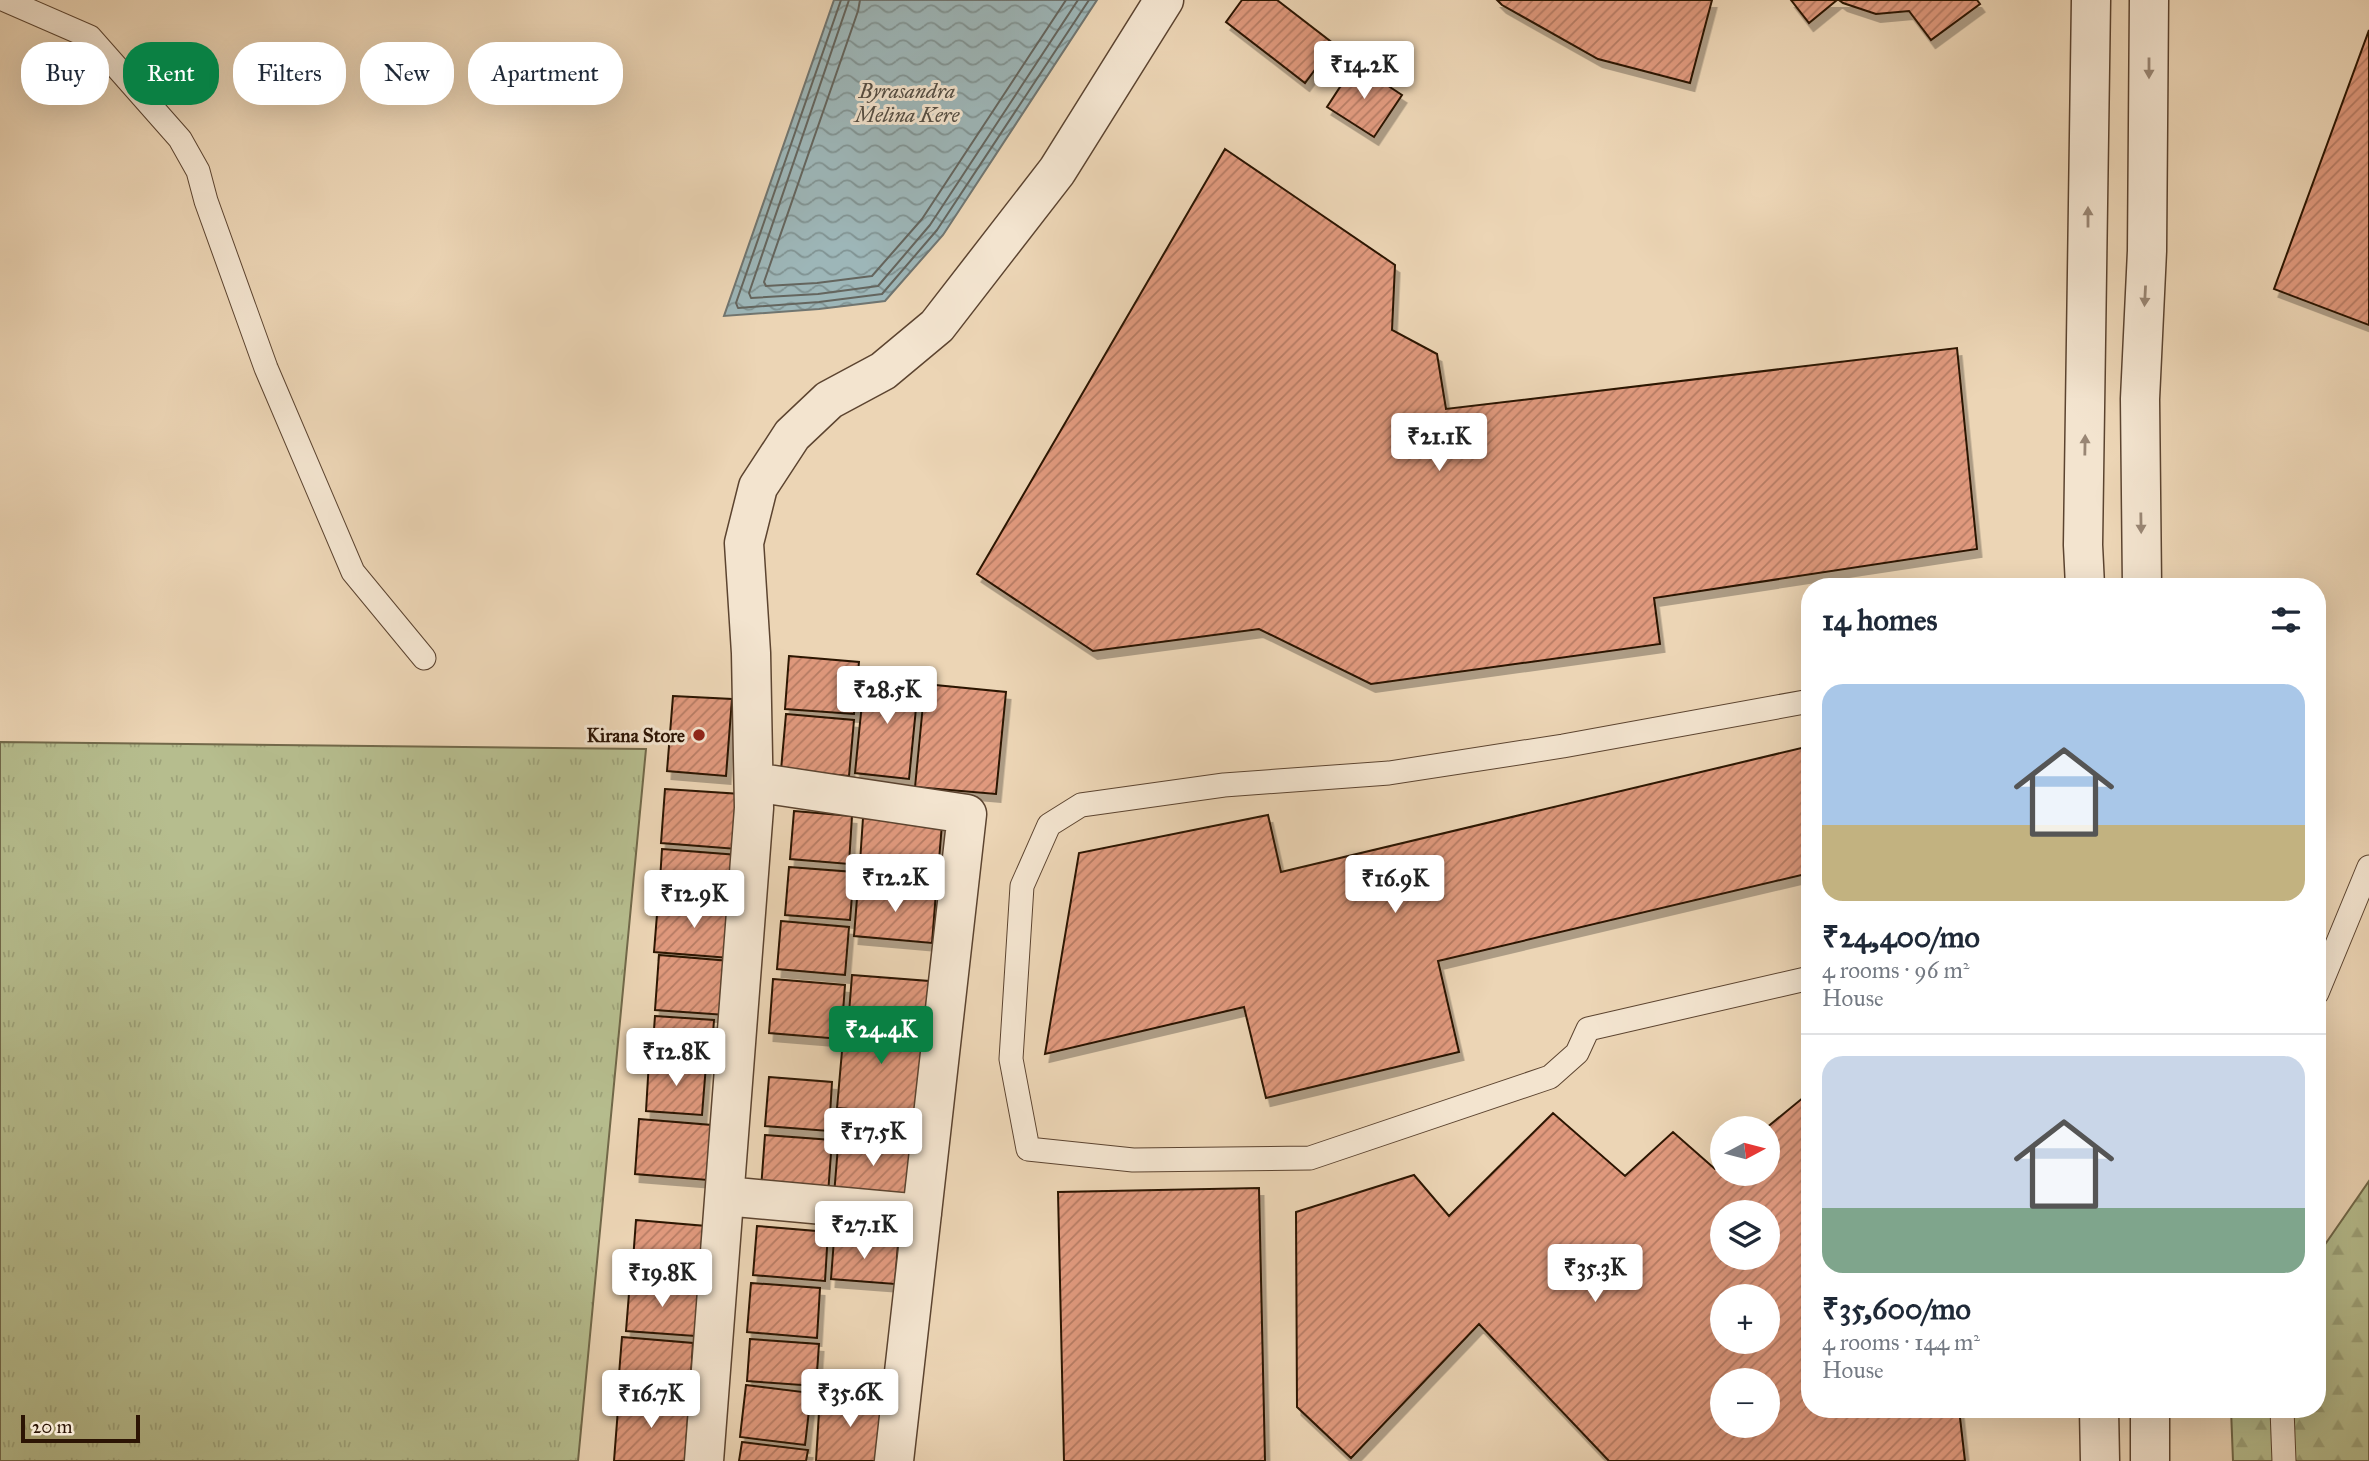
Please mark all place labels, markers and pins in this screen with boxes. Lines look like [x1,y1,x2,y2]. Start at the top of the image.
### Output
pin: ₹14.2K [1307,42,1421,101]
pin: ₹21.1K [1382,414,1496,473]
pin: ₹28.5K [830,666,944,726]
place label: Kirana Store [587,724,685,747]
marker: Kirana Store [691,727,707,743]
pin: ₹12.2K [838,855,952,914]
pin: ₹16.9K [1338,856,1452,915]
pin: ₹12.9K [637,870,751,930]
pin: ₹24.4K [824,1006,938,1066]
pin: ₹12.8K [619,1028,733,1088]
pin: ₹17.5K [816,1108,930,1168]
pin: ₹27.1K [807,1202,921,1261]
pin: ₹35.3K [1538,1244,1652,1304]
pin: ₹19.8K [605,1250,719,1309]
pin: ₹16.7K [594,1370,708,1430]
pin: ₹35.6K [793,1370,907,1429]

